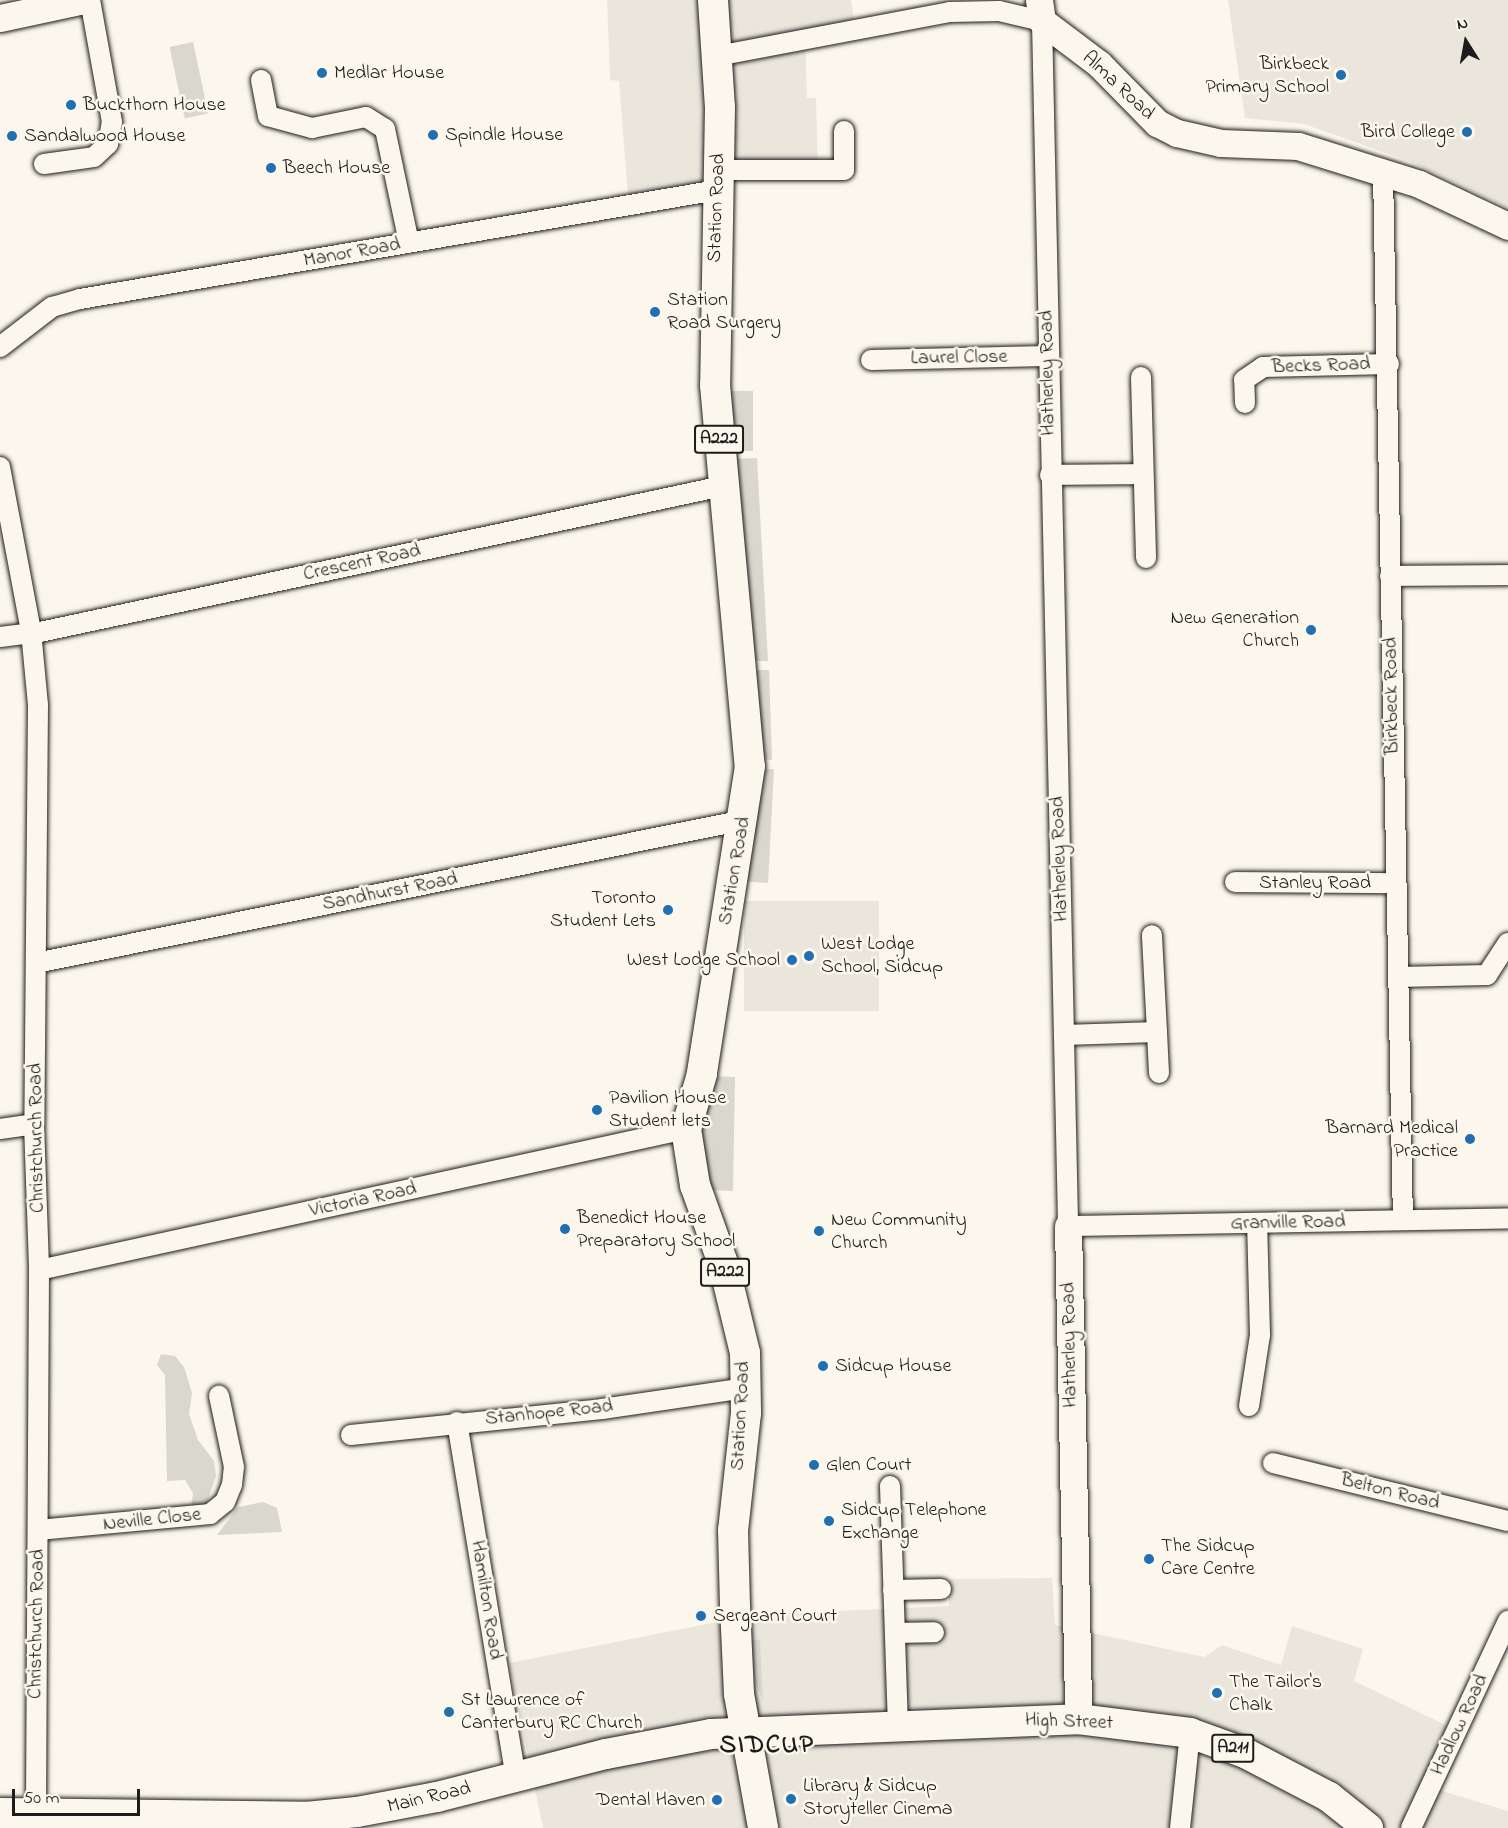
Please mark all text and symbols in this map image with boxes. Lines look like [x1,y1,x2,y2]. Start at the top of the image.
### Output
north arrow [1436,12,1496,72]
text: N [1455,12,1470,37]
street label: Alma Road [1077,46,1159,126]
place label: Birkbeck Primary School [1205,52,1329,99]
place label: Medlar House [334,61,444,85]
marker: Medlar House [315,66,329,80]
marker: Birkbeck Primary School [1334,68,1348,82]
place label: Buckthorn House [83,93,226,117]
marker: Buckthorn House [64,98,78,112]
place label: Bird College [1361,120,1455,144]
place label: Spindle House [445,123,563,147]
place label: Sandalwood House [24,124,185,148]
marker: Bird College [1460,125,1474,139]
marker: Spindle House [426,128,440,142]
marker: Sandalwood House [5,129,19,143]
street label: Station Road [703,153,731,263]
place label: Beech House [283,156,390,180]
marker: Beech House [264,161,278,175]
street label: Manor Road [302,233,402,273]
place label: Station Road Surgery [667,288,781,335]
marker: Station Road Surgery [648,305,662,319]
street label: Hatherley Road [1035,310,1061,436]
street label: Laurel Close [910,345,1008,371]
street label: Becks Road [1271,352,1371,380]
road number: A222 [694,424,744,454]
street label: Crescent Road [301,539,423,587]
place label: New Generation Church [1171,606,1299,653]
marker: New Generation Church [1304,623,1318,637]
street label: Birkbeck Road [1379,637,1405,755]
street label: Hatherley Road [1046,796,1074,922]
street label: Station Road [714,815,756,927]
street label: Sandhurst Road [320,867,460,917]
street label: Stanley Road [1259,871,1371,895]
place label: Toronto Student Lets [550,886,656,933]
marker: Toronto Student Lets [661,903,675,917]
place label: West Lodge School, Sidcup [821,933,943,980]
place label: West Lodge School [627,948,780,972]
marker: West Lodge School, Sidcup [802,949,816,963]
marker: West Lodge School [785,953,799,967]
street label: Christchurch Road [24,1063,50,1213]
place label: Pavilion House Student lets [609,1086,726,1133]
marker: Pavilion House Student lets [590,1103,604,1117]
place label: Barnard Medical Practice [1325,1116,1458,1163]
marker: Barnard Medical Practice [1463,1132,1477,1146]
street label: Victoria Road [307,1177,419,1223]
place label: Benedict House Preparatory School [577,1206,735,1253]
place label: New Community Church [831,1208,967,1255]
street label: Granville Road [1230,1210,1346,1236]
marker: Benedict House Preparatory School [558,1222,572,1236]
marker: New Community Church [812,1224,826,1238]
road number: A222 [700,1257,750,1287]
street label: Hatherley Road [1057,1282,1083,1408]
place label: Sidcup House [835,1354,951,1378]
marker: Sidcup House [816,1359,830,1373]
street label: Station Road [726,1361,756,1471]
street label: Stanhope Road [484,1394,614,1432]
place label: Glen Court [826,1453,911,1477]
marker: Glen Court [807,1458,821,1472]
street label: Belton Road [1338,1468,1442,1516]
place label: Sidcup Telephone Exchange [841,1498,987,1545]
street label: Neville Close [102,1503,202,1537]
marker: Sidcup Telephone Exchange [822,1514,836,1528]
place label: The Sidcup Care Centre [1161,1535,1255,1582]
street label: Hamilton Road [465,1539,507,1661]
street label: Christchurch Road [24,1549,50,1699]
marker: The Sidcup Care Centre [1142,1552,1156,1566]
place label: Sergeant Court [713,1604,837,1628]
marker: Sergeant Court [694,1609,708,1623]
place label: The Tailor's Chalk [1229,1670,1322,1717]
street label: Hadlow Road [1426,1671,1494,1779]
marker: The Tailor's Chalk [1210,1686,1224,1700]
place label: St Lawrence of Canterbury RC Church [461,1688,642,1735]
marker: St Lawrence of Canterbury RC Church [442,1705,456,1719]
street label: High Street [1024,1708,1114,1736]
district label: SIDCUP [719,1731,815,1763]
road number: A211 [1210,1733,1256,1763]
place label: Library & Sidcup Storyteller Cinema [803,1775,953,1822]
scale bar [15,1777,142,1815]
street label: Main Road [385,1777,473,1819]
text: 50 m [23,1786,60,1812]
place label: Dental Haven [596,1788,705,1812]
marker: Library & Sidcup Storyteller Cinema [784,1792,798,1806]
marker: Dental Haven [710,1793,724,1807]

